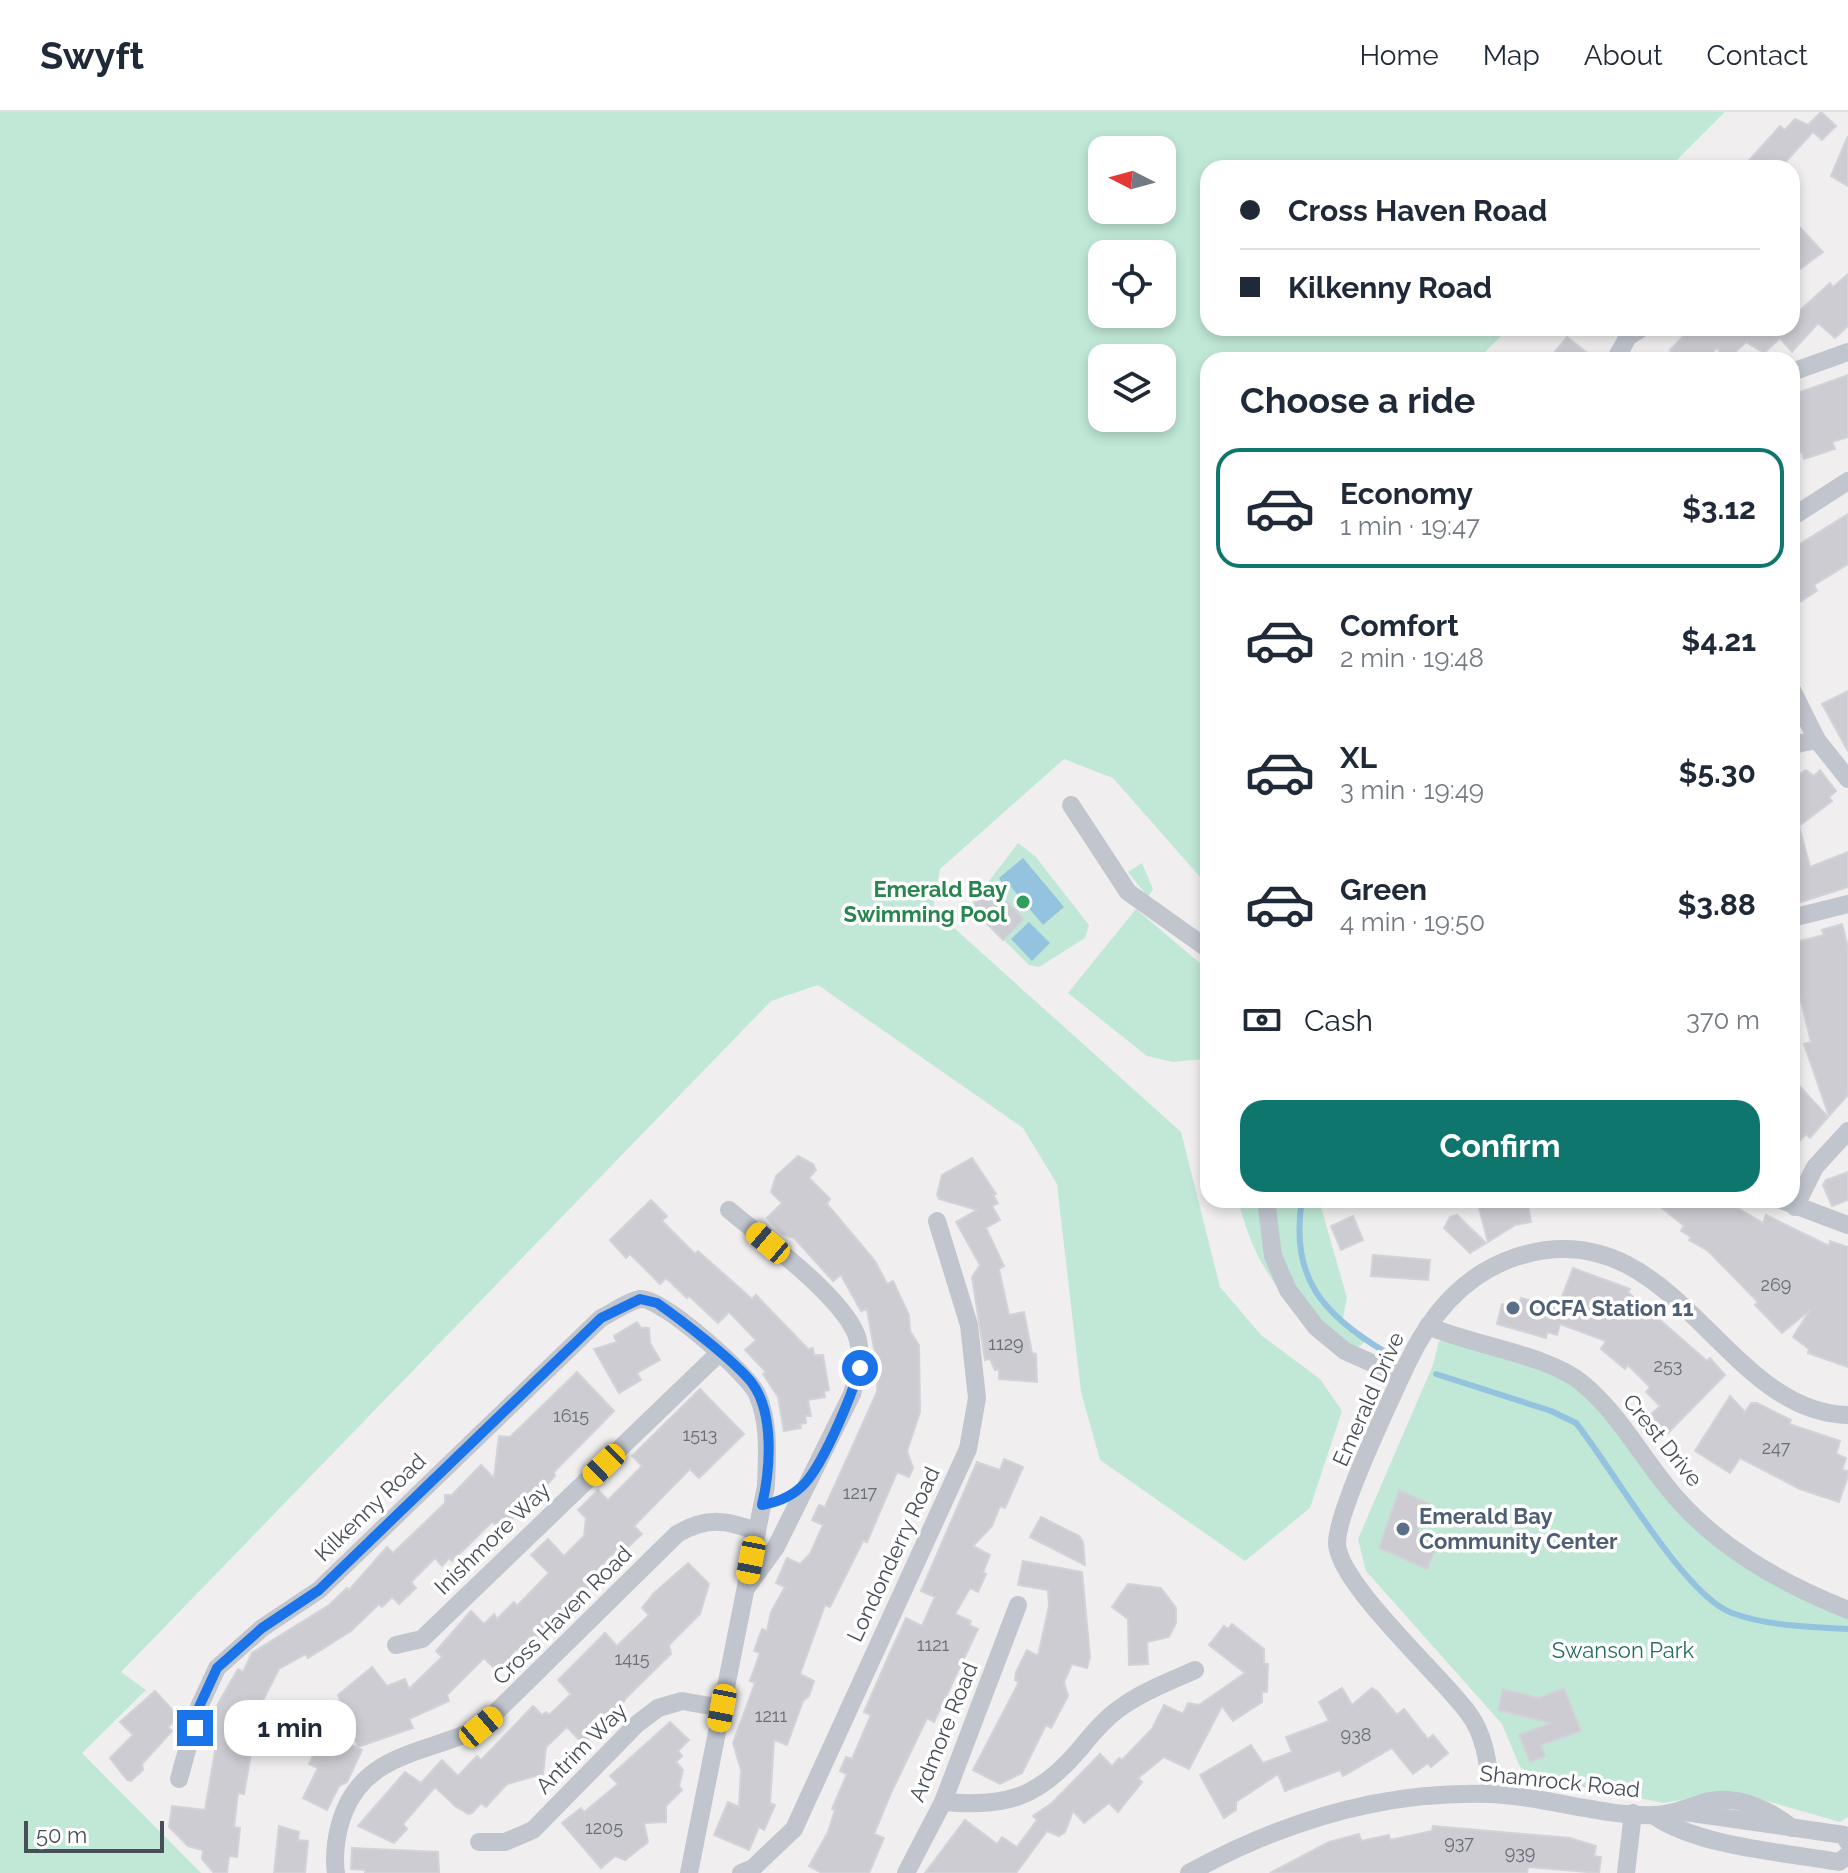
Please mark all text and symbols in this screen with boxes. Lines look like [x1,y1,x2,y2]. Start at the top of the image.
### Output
text: Swyft [40,33,144,78]
text: Home [1359,39,1439,72]
text: Map [1483,39,1540,72]
text: About [1584,39,1663,72]
text: Contact [1707,39,1808,72]
north arrow [1088,136,1176,224]
map controls [1088,136,1176,432]
text: Cross Haven Road [1288,193,1547,228]
button: locate [1088,240,1176,328]
text: Kilkenny Road [1288,270,1492,305]
button: layers [1088,344,1176,432]
text: Choose a ride [1240,379,1475,421]
icon: car [1244,472,1316,544]
text: Economy [1340,476,1473,511]
text: $3.12 [1682,491,1756,526]
text: 1 min · 19:47 [1340,511,1480,541]
icon: car [1244,604,1316,676]
text: Comfort [1340,608,1459,643]
text: $4.21 [1681,623,1756,658]
text: 2 min · 19:48 [1340,643,1484,673]
icon: car [1244,736,1316,808]
text: XL [1340,740,1377,775]
text: $5.30 [1678,755,1756,790]
text: 3 min · 19:49 [1340,775,1484,805]
icon: car [1244,868,1316,940]
text: Green [1340,872,1427,907]
place label: Emerald Bay Swimming Pool [844,876,1008,927]
text: $3.88 [1677,887,1756,922]
marker: Emerald Bay Swimming Pool [1014,893,1032,911]
text: 4 min · 19:50 [1340,907,1485,937]
icon: cash [1240,998,1284,1042]
text: Cash [1304,1003,1373,1038]
text: 370 m [1686,1005,1760,1035]
button: Confirm [1240,1100,1760,1192]
car [742,1218,794,1268]
house number: 269 [1761,1274,1791,1295]
place label: OCFA Station 11 [1529,1295,1694,1321]
marker: OCFA Station 11 [1504,1299,1522,1317]
street label: Emerald Drive [1327,1328,1409,1470]
house number: 1129 [988,1333,1024,1354]
route start [842,1350,878,1386]
house number: 253 [1654,1355,1682,1376]
street label: Crest Drive [1618,1388,1708,1492]
house number: 1615 [553,1405,589,1426]
house number: 1513 [683,1424,717,1445]
house number: 247 [1762,1437,1791,1458]
car [578,1440,630,1490]
street label: Kilkenny Road [309,1448,431,1566]
street label: Londonderry Road [841,1462,945,1646]
street label: Inishmore Way [429,1476,555,1600]
house number: 1217 [843,1482,878,1503]
place label: Emerald Bay Community Center [1419,1503,1618,1554]
marker: Emerald Bay Community Center [1394,1520,1412,1538]
car [735,1534,767,1586]
street label: Cross Haven Road [487,1540,637,1690]
house number: 1121 [917,1634,950,1655]
park label: Swanson Park [1552,1637,1695,1663]
house number: 1415 [614,1648,650,1669]
street label: Ardmore Road [903,1659,983,1805]
car [706,1682,738,1734]
street label: Antrim Way [530,1697,632,1799]
callout: 1 min [223,1700,355,1756]
car [455,1702,507,1752]
house number: 1211 [755,1705,788,1726]
route end [177,1710,213,1746]
text: 1 min [257,1713,323,1743]
house number: 938 [1341,1724,1371,1745]
street label: Shamrock Road [1479,1760,1641,1802]
scale bar [24,1817,164,1853]
house number: 1205 [585,1817,623,1838]
text: 50 m [36,1822,87,1848]
house number: 937 [1444,1832,1474,1853]
house number: 939 [1505,1842,1535,1863]

